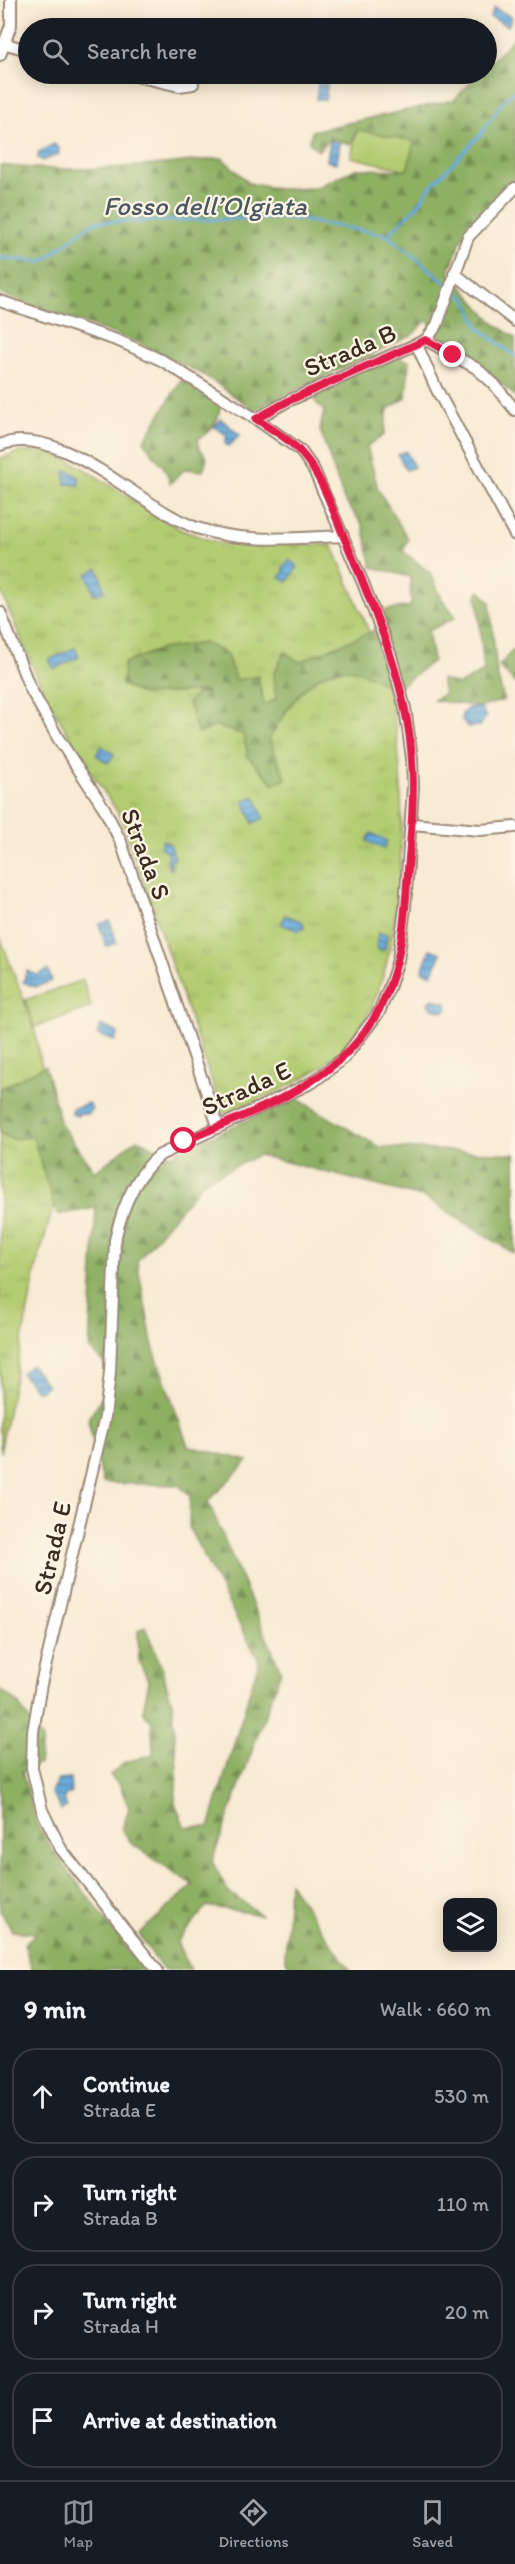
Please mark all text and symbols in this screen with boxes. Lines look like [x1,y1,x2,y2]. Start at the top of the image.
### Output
search box [18,18,497,84]
icon: search [39,35,72,68]
text: Search here [87,38,197,65]
water label: Fosso dell’Olgiata [103,189,308,222]
street label: Strada B [299,316,401,384]
route end [439,341,465,367]
street label: Strada S [114,804,178,904]
street label: Strada E [196,1053,296,1123]
route start [170,1127,196,1153]
street label: Strada E [26,1498,78,1598]
map controls [443,1898,497,1952]
button: layers [443,1898,497,1952]
text: 9 min [24,1993,86,2025]
text: Walk · 660 m [380,1997,491,2021]
text: Continue [83,2071,170,2098]
icon: ahead [26,2080,59,2113]
text: 530 m [434,2084,489,2108]
text: Strada E [83,2098,156,2122]
text: Turn right [83,2179,177,2206]
icon: right [26,2188,59,2221]
text: 110 m [437,2192,489,2216]
text: Strada B [83,2206,158,2230]
text: Turn right [83,2287,177,2314]
icon: right [26,2296,59,2329]
text: 20 m [445,2300,489,2324]
text: Strada H [83,2314,159,2338]
icon: arrive [26,2404,59,2437]
text: Arrive at destination [83,2407,277,2434]
tab: Map [62,2496,95,2551]
tab: Directions [218,2496,289,2551]
tab: Saved [412,2496,453,2551]

